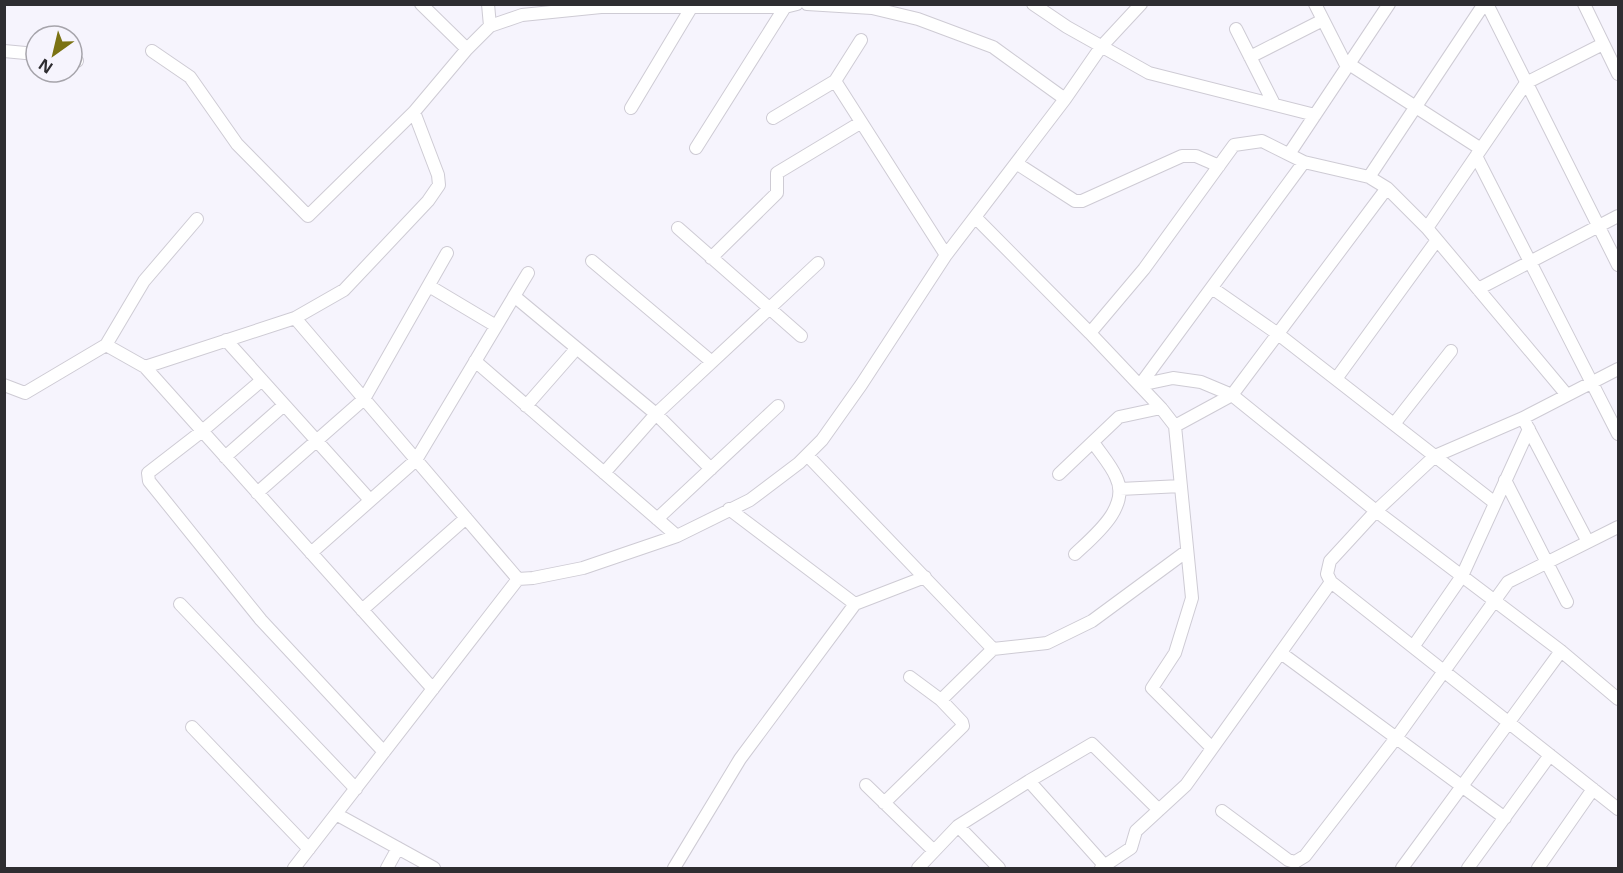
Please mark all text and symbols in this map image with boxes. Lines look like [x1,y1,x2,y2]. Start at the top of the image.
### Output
north arrow [24,24,84,84]
text: N [34,54,57,79]

